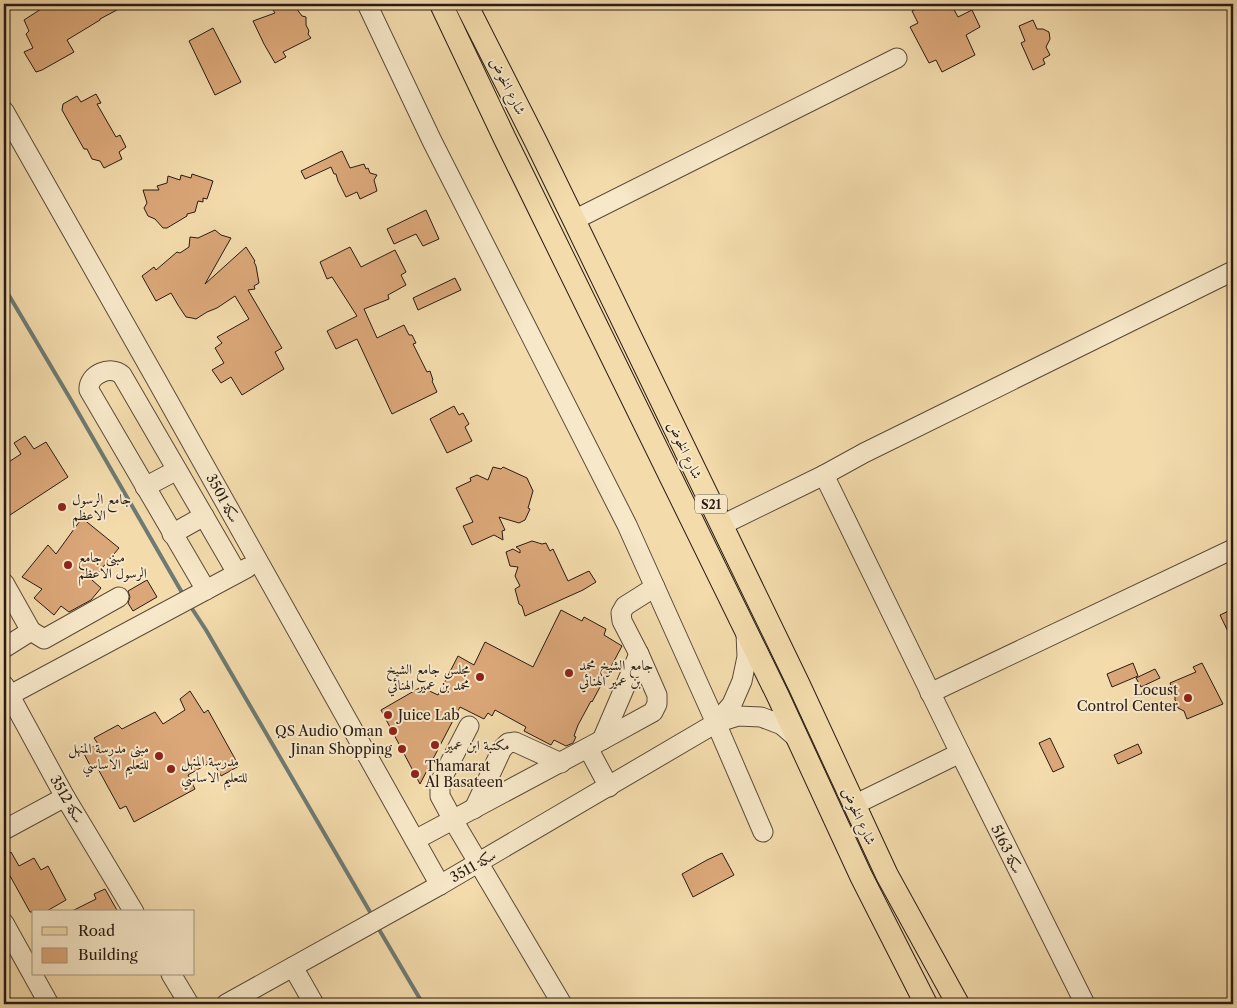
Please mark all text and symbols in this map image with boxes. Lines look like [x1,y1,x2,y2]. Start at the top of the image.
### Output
street label: شارع الخوض [483,54,530,119]
street label: شارع الخوض [661,418,707,483]
street label: سكة 3501 [202,470,244,526]
place label: جامع الرسول الاعظم [72,490,131,529]
road number: S21 [695,494,727,514]
marker: جامع الرسول الاعظم [56,501,68,513]
place label: مبنى جامع الرسول الاعظم [78,548,147,587]
marker: مبنى جامع الرسول الاعظم [62,559,74,571]
place label: جامع الشيخ محمد بن عمير الهنائي [579,656,653,693]
place label: مجلس جامع الشيخ محمد بن عمير الهنائي [386,660,471,697]
marker: جامع الشيخ محمد بن عمير الهنائي [563,667,575,679]
marker: مجلس جامع الشيخ محمد بن عمير الهنائي [474,671,486,683]
place label: Locust Control Center [1077,681,1178,715]
marker: Locust Control Center [1182,692,1194,704]
place label: Juice Lab [396,706,460,724]
marker: Juice Lab [382,709,394,721]
place label: QS Audio Oman [275,722,383,740]
marker: QS Audio Oman [387,725,399,737]
place label: مكتبة ابن عمير [443,736,509,754]
place label: مبنى مدرسة المنهل للتعليم الاساسي [68,739,149,778]
marker: مكتبة ابن عمير [429,739,441,751]
place label: Jinan Shopping [289,740,393,758]
marker: Jinan Shopping [396,743,408,755]
marker: مبنى مدرسة المنهل للتعليم الاساسي [153,750,165,762]
place label: مدرسة المنهل للتعليم الاساسي [181,752,247,791]
place label: Thamarat Al Basateen [424,757,504,791]
marker: مدرسة المنهل للتعليم الاساسي [165,763,177,775]
marker: Thamarat Al Basateen [409,768,421,780]
street label: سكة 3512 [46,772,88,826]
street label: شارع الخوض [835,784,880,849]
street label: سكة 5163 [987,822,1027,876]
street label: سكة 3511 [447,846,499,886]
legend [32,910,195,976]
text: Road [78,921,115,940]
text: Building [78,945,138,964]

